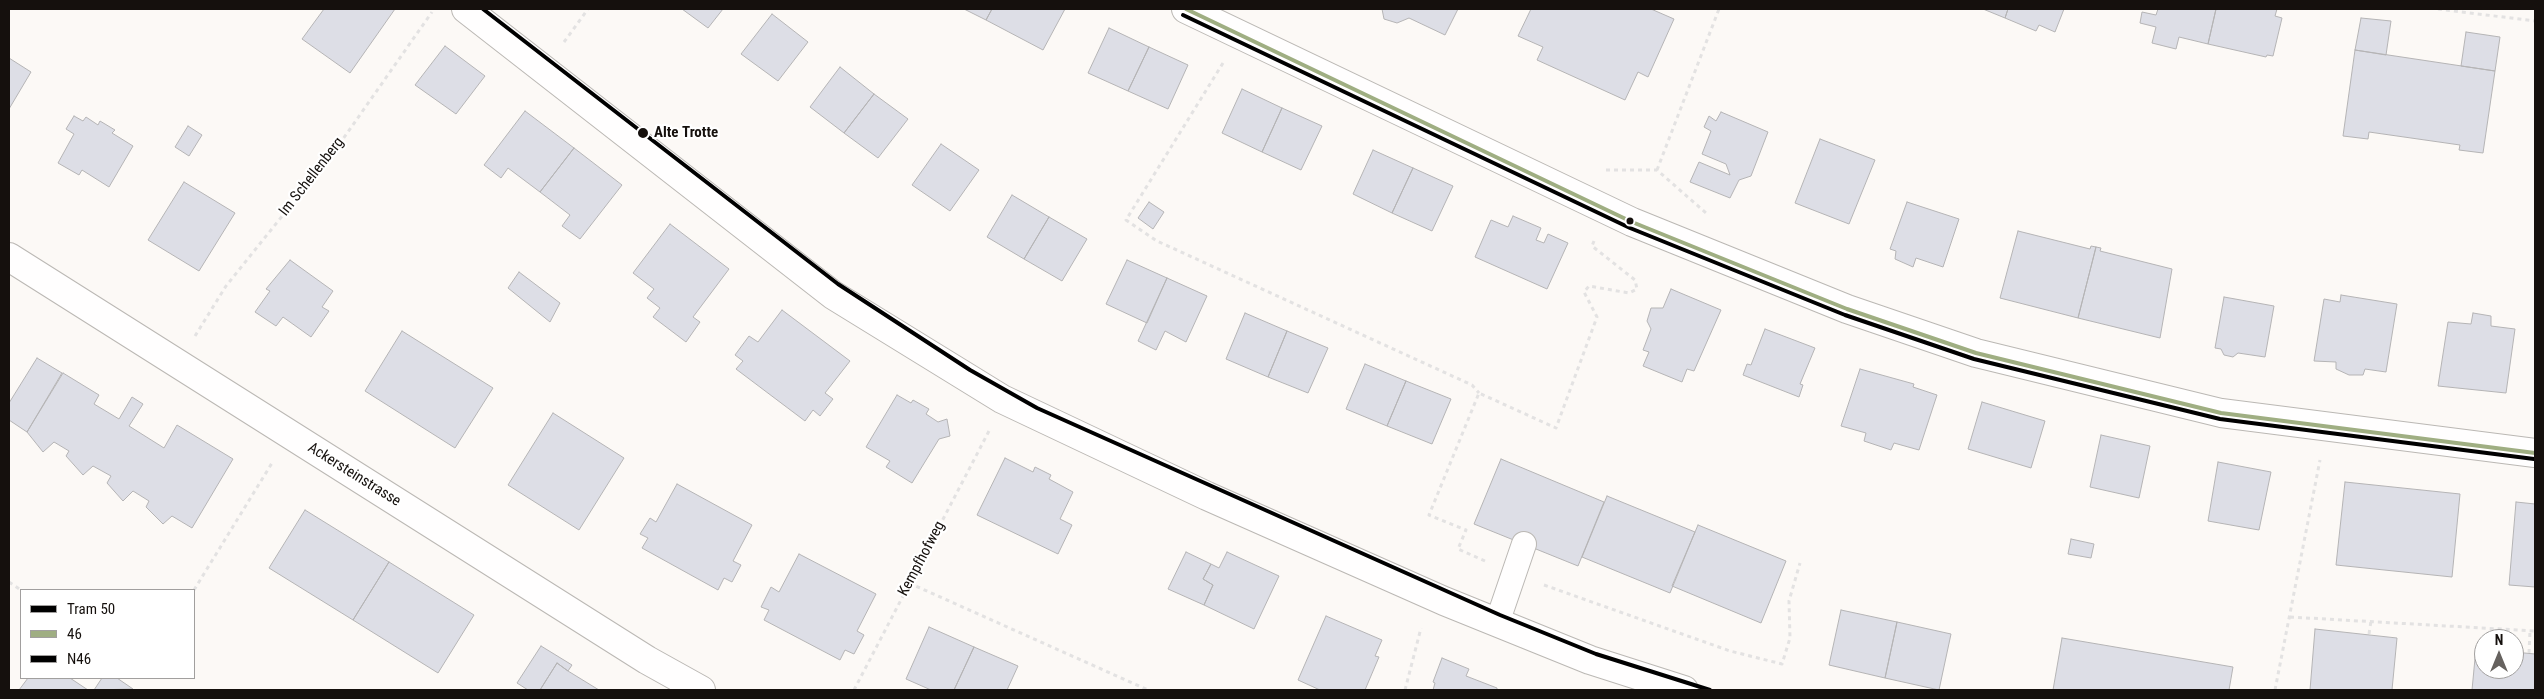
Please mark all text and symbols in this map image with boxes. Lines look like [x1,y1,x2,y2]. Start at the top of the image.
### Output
place label: Alte Trotte [654,124,718,142]
marker: Alte Trotte [636,126,650,140]
street label: Im Schellenberg [276,134,348,220]
unlabelled marker [1625,216,1635,226]
street label: Ackersteinstrasse [304,439,404,511]
street label: Kempfhofweg [895,519,949,599]
legend [20,589,195,679]
text: Tram 50 [67,600,115,618]
text: 46 [67,625,82,643]
north arrow [2474,629,2524,679]
text: N [2495,632,2503,648]
text: N46 [67,650,91,668]

